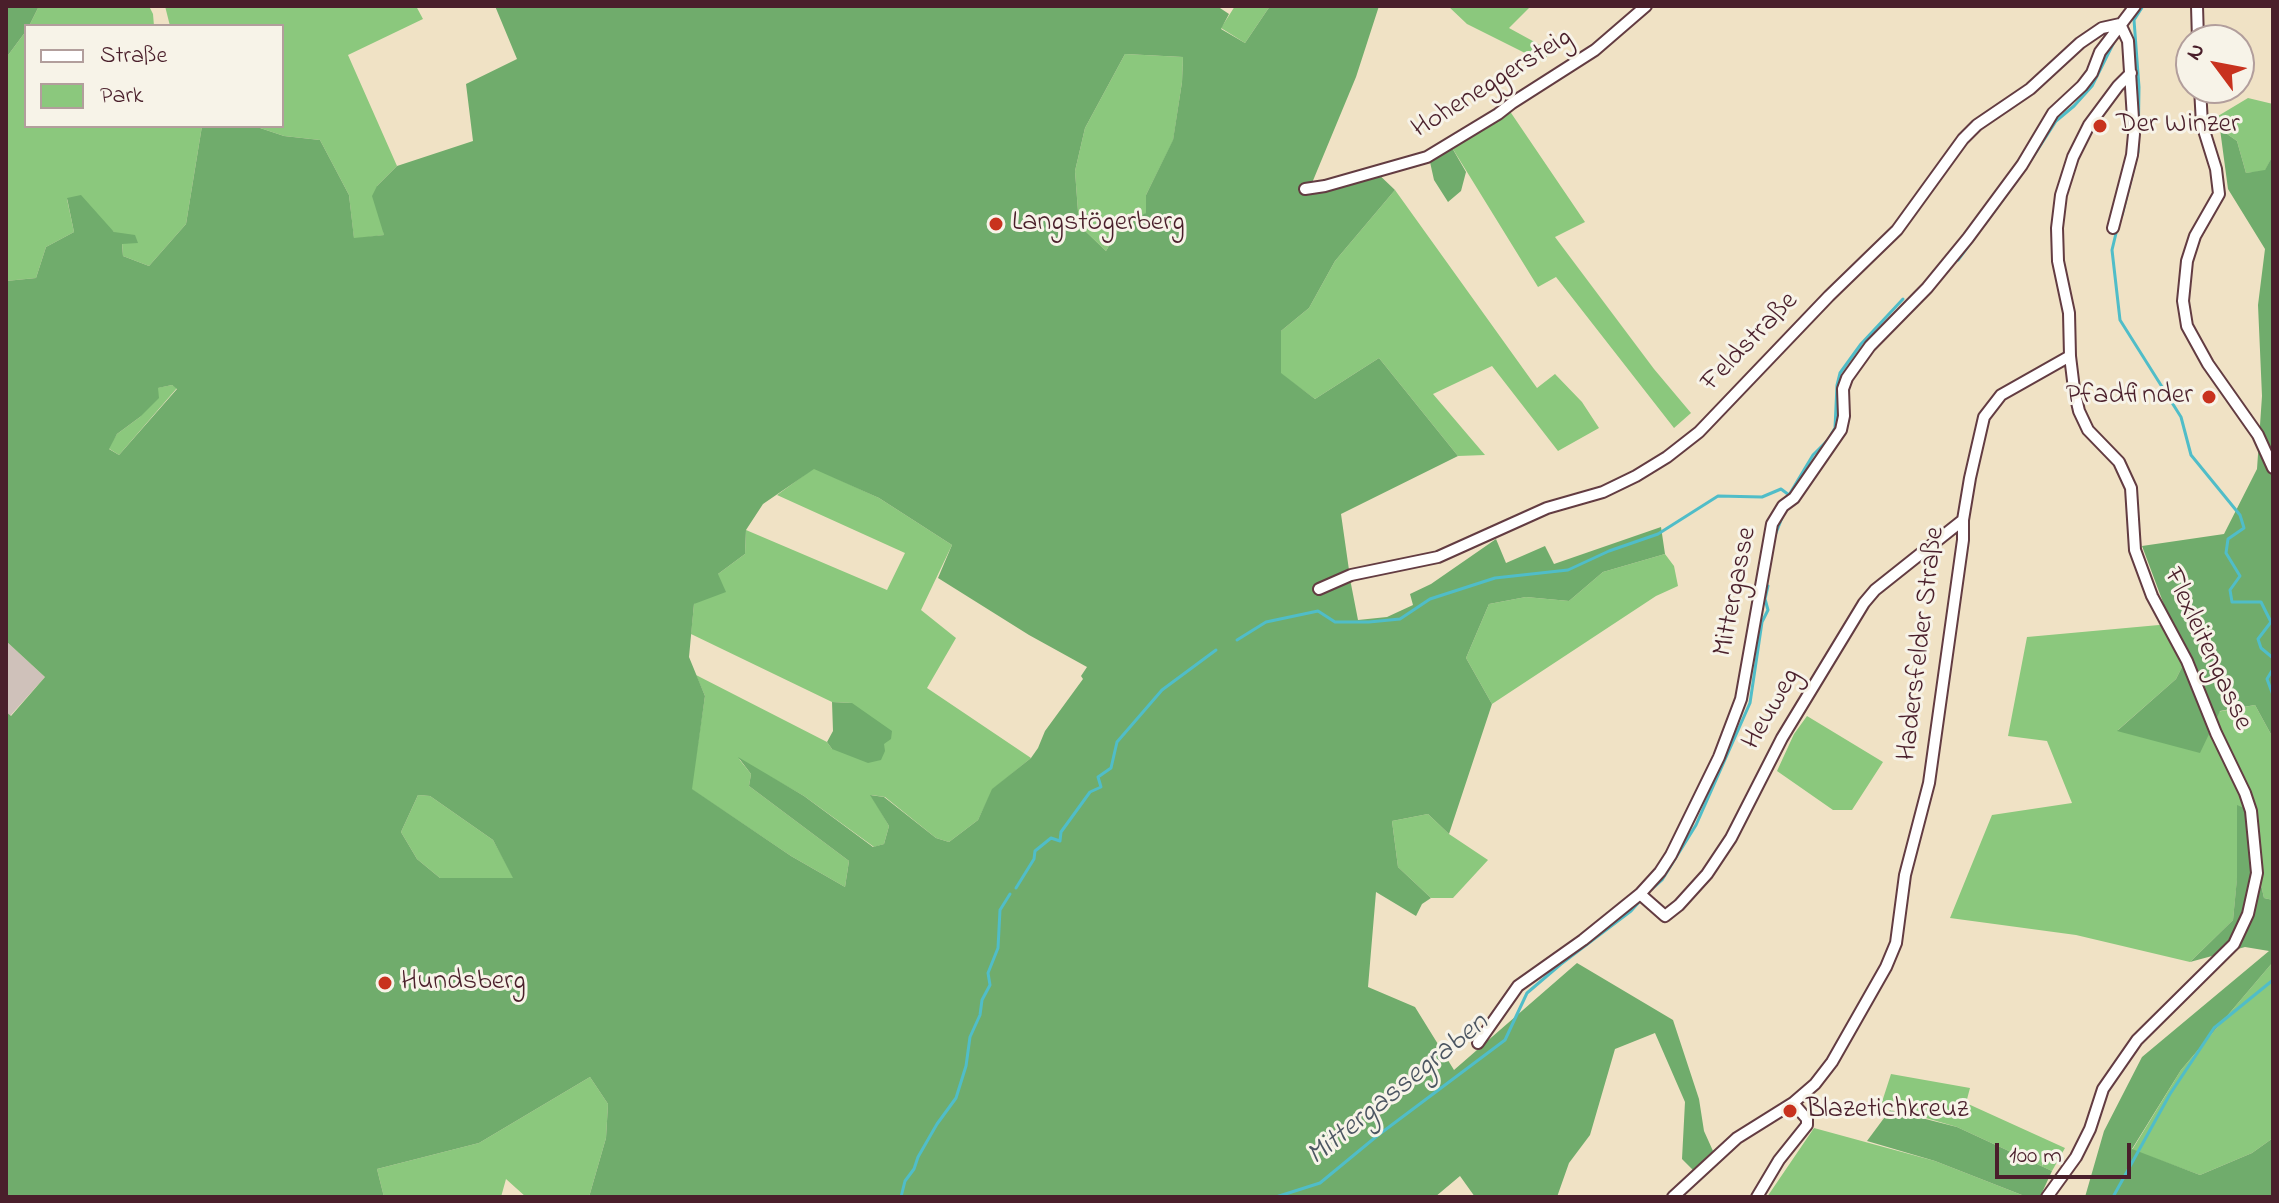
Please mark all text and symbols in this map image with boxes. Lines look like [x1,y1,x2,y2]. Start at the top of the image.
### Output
street label: Hoheneggersteig [1407,22,1579,148]
legend [24,24,284,128]
north arrow [2175,24,2255,104]
text: N [2179,38,2214,67]
text: Straße [100,39,167,74]
text: Park [100,79,143,114]
place label: Der Winzer [2116,109,2240,143]
marker: Der Winzer [2091,117,2109,135]
place label: Langstögerberg [1012,207,1185,241]
marker: Langstögerberg [987,215,1005,233]
street label: Feldstraße [1695,286,1807,400]
place label: Pfadfinder [2066,380,2193,414]
marker: Pfadfinder [2200,388,2218,406]
street label: Mittergasse [1708,525,1766,659]
street label: Hadersfelder Straße [1892,525,1954,763]
street label: Flexleitengasse [2154,564,2258,736]
street label: Heuweg [1736,663,1810,757]
place label: Hundsberg [401,966,526,1000]
marker: Hundsberg [376,974,394,992]
water label: Mittergassegraben [1301,1007,1497,1175]
place label: Blazetichkreuz [1806,1094,1969,1128]
marker: Blazetichkreuz [1781,1102,1799,1120]
scale bar [1999,1127,2135,1177]
text: 100 m [2009,1139,2062,1174]

